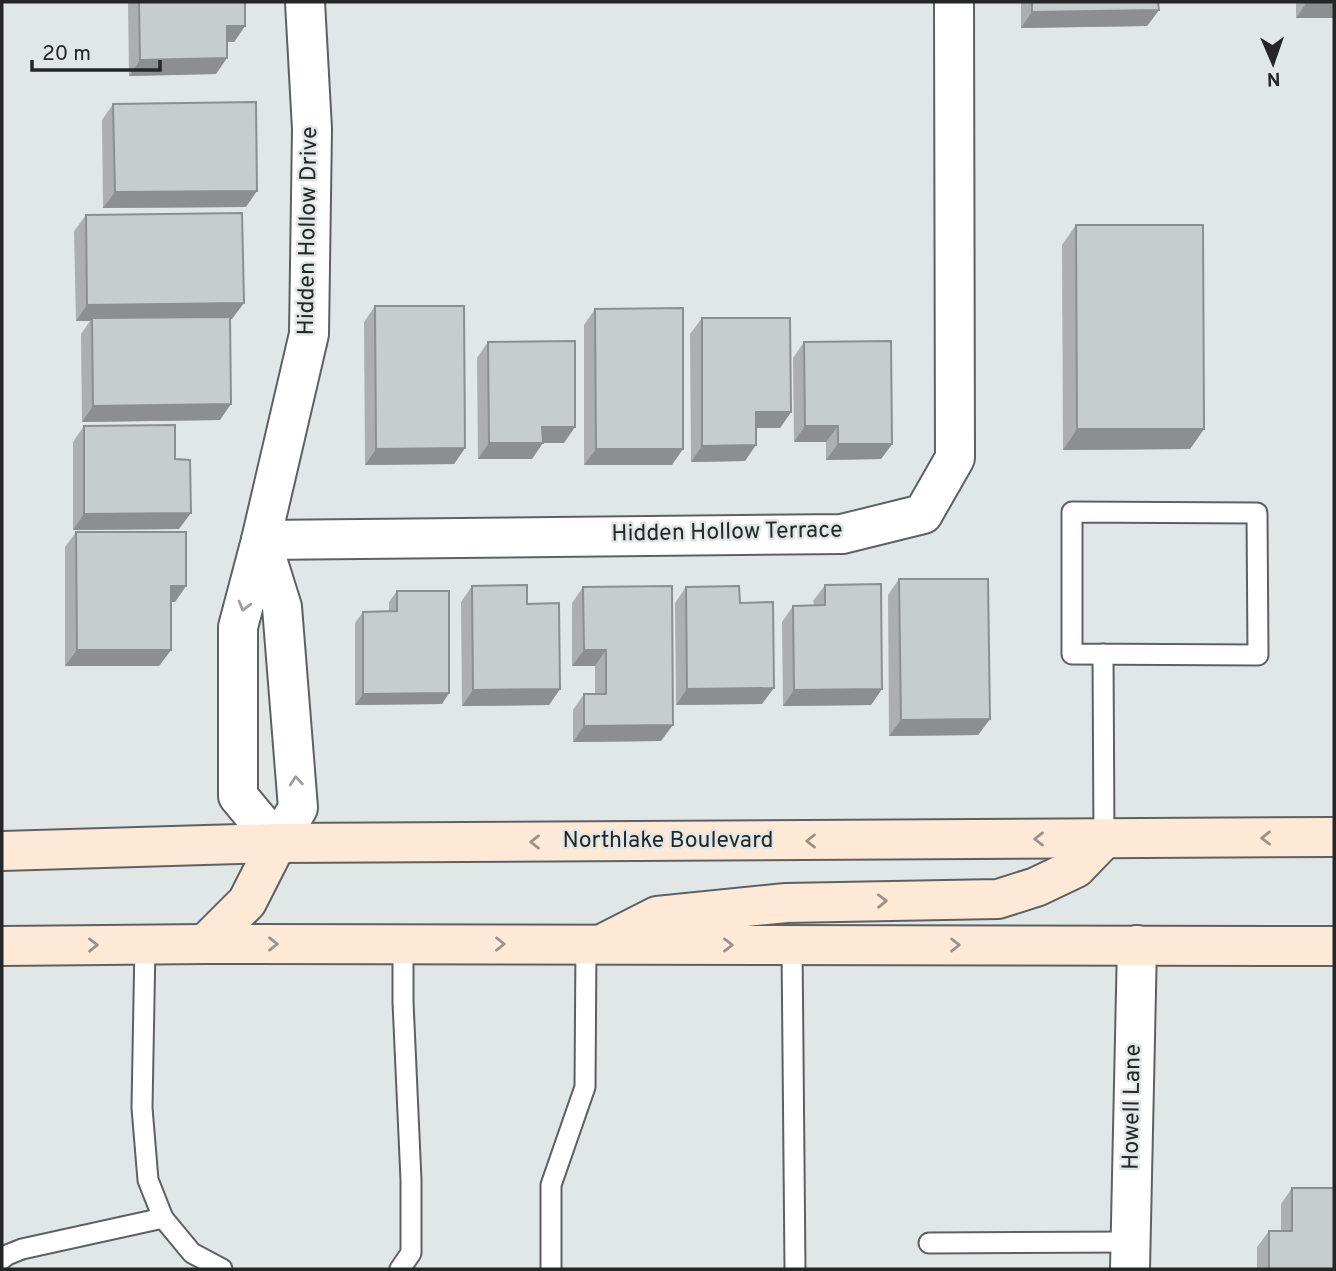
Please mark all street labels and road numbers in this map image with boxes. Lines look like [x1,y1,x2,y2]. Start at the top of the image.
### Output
street label: Hidden Hollow Drive [293,126,325,336]
street label: Hidden Hollow Terrace [611,516,843,550]
street label: Northlake Boulevard [563,827,773,856]
street label: Howell Lane [1117,1044,1149,1170]

